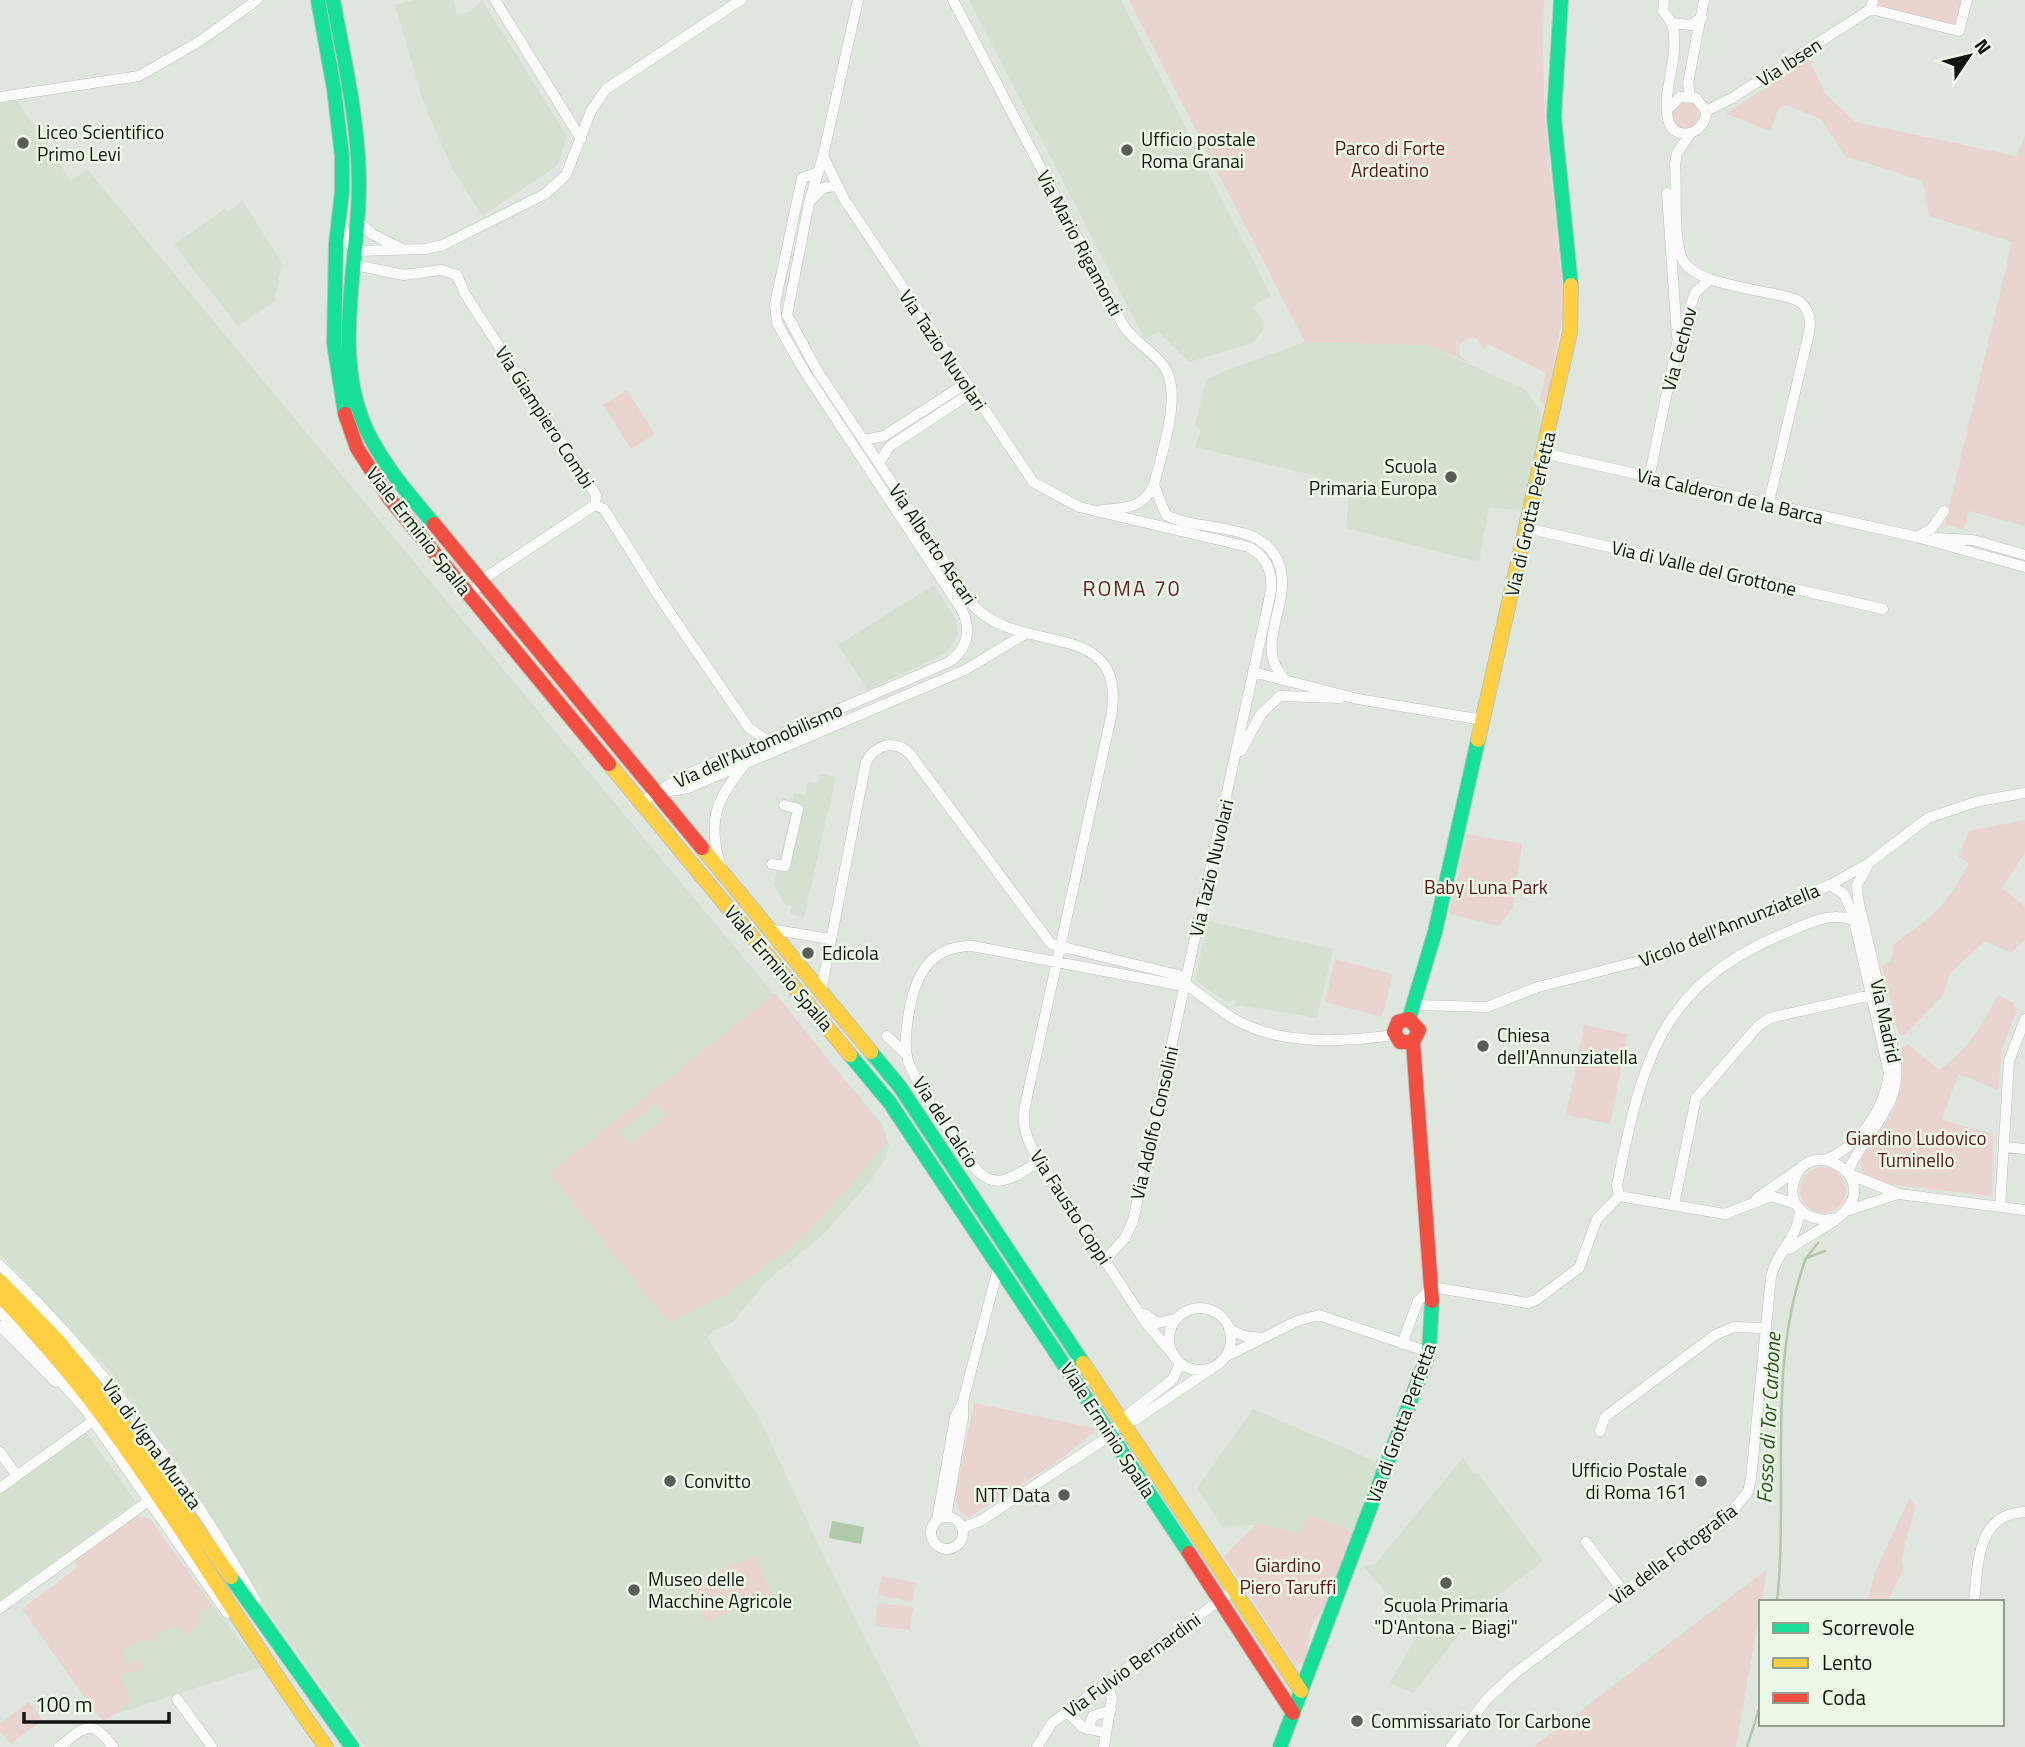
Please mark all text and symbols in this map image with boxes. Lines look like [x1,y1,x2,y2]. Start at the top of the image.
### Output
north arrow [1934,21,2004,91]
street label: Via Ibsen [1751,30,1827,93]
text: N [1968,32,1999,60]
place label: Liceo Scientifico Primo Levi [37,117,164,168]
place label: Ufficio postale Roma Granai [1141,124,1256,175]
park label: Parco di Forte Ardeatino [1335,133,1445,184]
marker: Liceo Scientifico Primo Levi [15,135,31,151]
marker: Ufficio postale Roma Granai [1119,142,1135,158]
street label: Via Mario Rigamonti [1030,165,1131,321]
street label: Via Tazio Nuvolari [892,283,995,416]
street label: Via Cechov [1653,304,1704,394]
street label: Via Giampiero Combi [488,340,602,494]
street label: Via di Grotta Perfetta [1496,428,1563,599]
place label: Scuola Primaria Europa [1309,451,1437,502]
street label: Viale Erminio Spalla [360,460,479,602]
street label: Via Calderon de la Barca [1634,460,1827,531]
marker: Scuola Primaria Europa [1443,469,1459,485]
street label: Via Alberto Ascari [882,477,985,610]
street label: Via di Valle del Grottone [1609,532,1800,603]
district label: ROMA 70 [1082,572,1182,604]
street label: Via dell'Automobilismo [669,694,847,795]
street label: Via Tazio Nuvolari [1181,796,1240,940]
park label: Baby Luna Park [1424,872,1548,901]
street label: Vicolo dell'Annunziatella [1634,875,1824,974]
street label: Viale Erminio Spalla [718,898,841,1037]
place label: Edicola [822,938,879,967]
marker: Edicola [800,945,816,961]
street label: Via Madrid [1863,976,1910,1066]
place label: Chiesa dell'Annunziatella [1497,1020,1638,1071]
marker: Chiesa dell'Annunziatella [1475,1038,1491,1054]
street label: Via Adolfo Consolini [1122,1043,1185,1203]
street label: Via del Calcio [906,1070,987,1173]
park label: Giardino Ludovico Tuminello [1846,1123,1986,1174]
street label: Via Fausto Coppi [1023,1143,1120,1270]
water label: Fosso di Tor Carbone [1748,1330,1789,1504]
street label: Via di Grotta Perfetta [1358,1338,1443,1507]
street label: Viale Erminio Spalla [1054,1356,1164,1504]
street label: Via di Vigna Murata [95,1373,210,1515]
place label: Ufficio Postale di Roma 161 [1571,1455,1687,1506]
place label: Convitto [684,1466,751,1495]
marker: Convitto [662,1473,678,1489]
marker: Ufficio Postale di Roma 161 [1693,1473,1709,1489]
place label: NTT Data [975,1480,1050,1509]
marker: NTT Data [1056,1487,1072,1503]
street label: Via della Fotografia [1603,1496,1743,1611]
park label: Giardino Piero Taruffi [1240,1550,1336,1601]
place label: Museo delle Macchine Agricole [648,1564,792,1615]
marker: Scuola Primaria "D'Antona - Biagi" [1438,1575,1454,1591]
marker: Museo delle Macchine Agricole [626,1582,642,1598]
place label: Scuola Primaria "D'Antona - Biagi" [1374,1590,1518,1641]
legend [1759,1600,2004,1726]
street label: Via Fulvio Bernardini [1057,1605,1206,1724]
text: Scorrevole [1822,1611,1915,1643]
text: Lento [1822,1646,1872,1678]
scale bar [24,1680,170,1724]
text: Coda [1822,1681,1866,1713]
text: 100 m [35,1688,92,1720]
place label: Commissariato Tor Carbone [1371,1706,1591,1735]
marker: Commissariato Tor Carbone [1349,1713,1365,1729]

